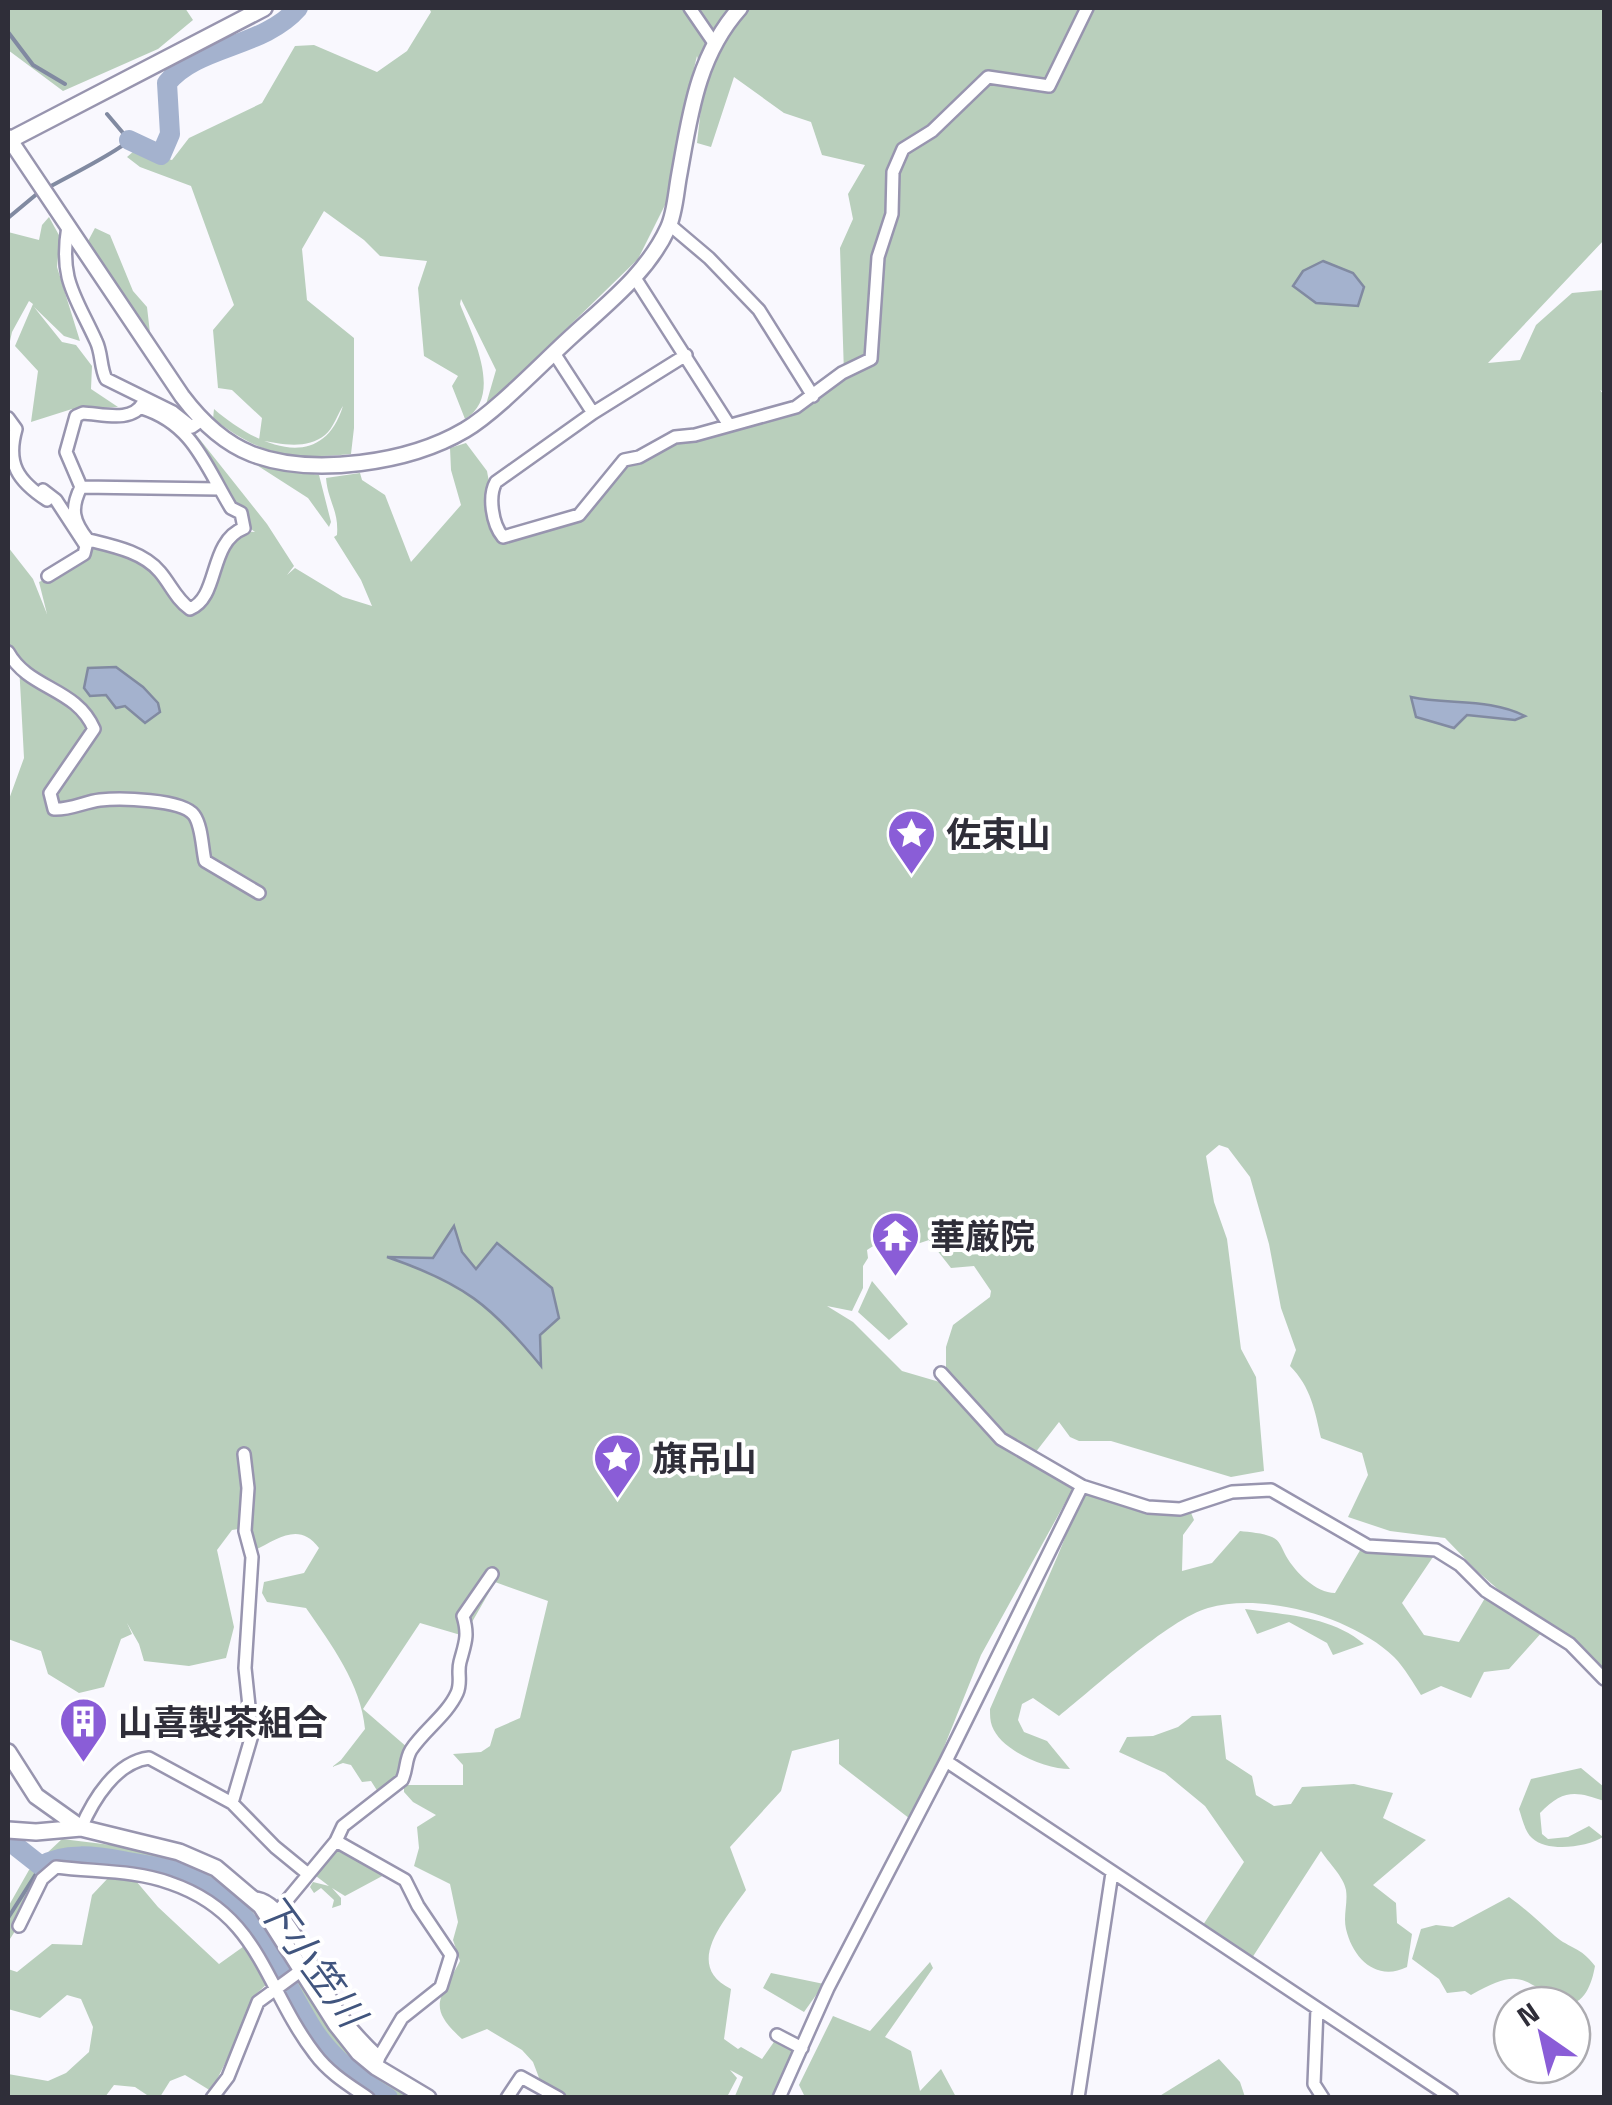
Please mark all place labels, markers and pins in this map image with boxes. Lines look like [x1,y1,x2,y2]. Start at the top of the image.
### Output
place label: 佐束山 [946,807,1051,861]
place icon: 佐束山 [885,808,937,876]
place label: 華厳院 [930,1209,1035,1263]
temple icon: 華厳院 [869,1210,921,1278]
place label: 旗吊山 [652,1431,757,1485]
place icon: 旗吊山 [591,1432,643,1500]
place label: 山喜製茶組合 [118,1695,328,1749]
building icon: 山喜製茶組合 [57,1696,109,1764]

